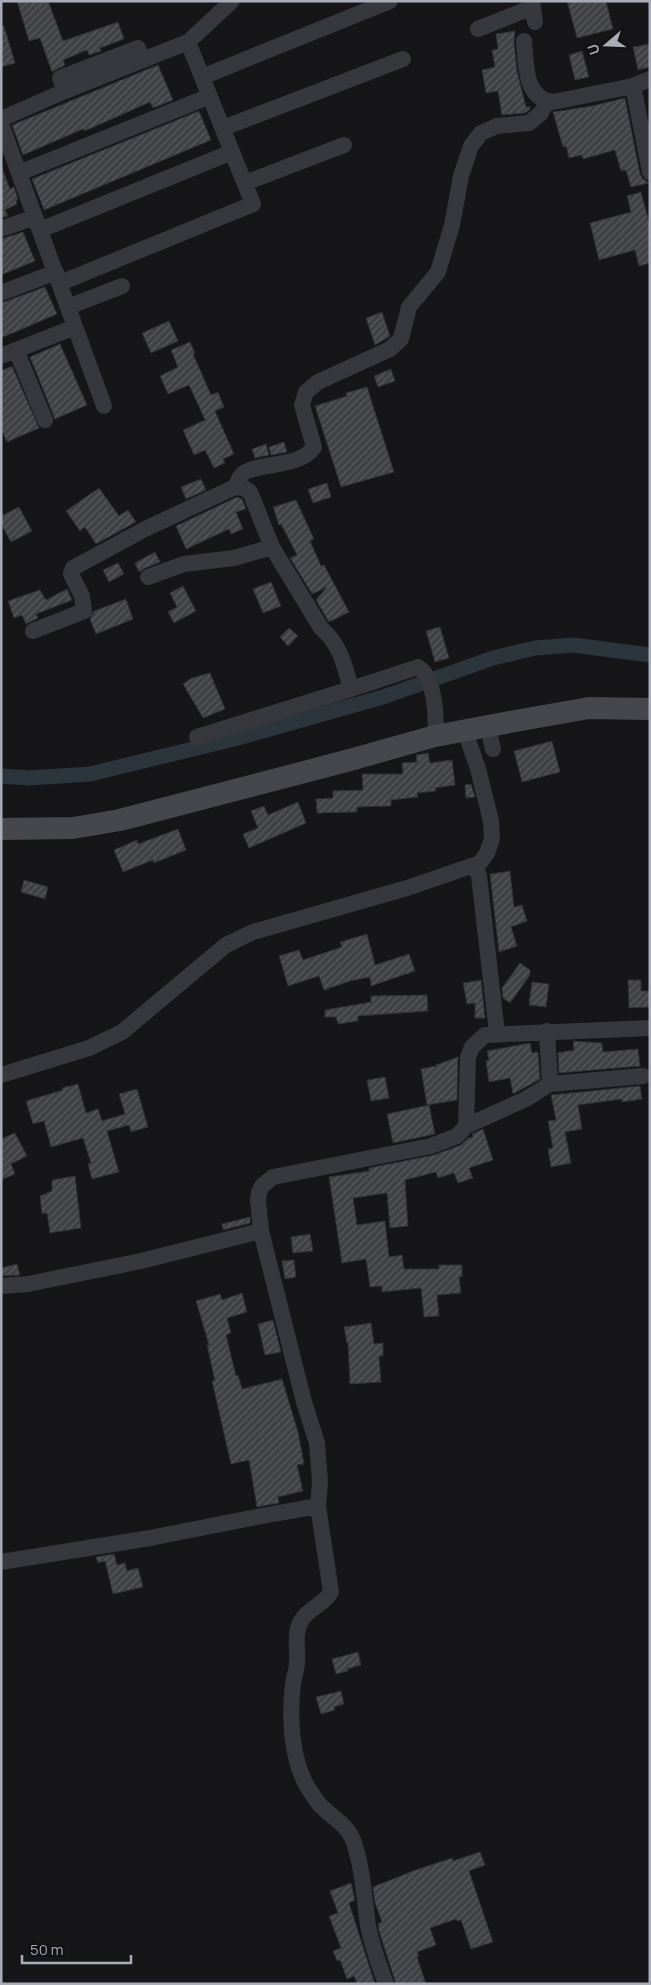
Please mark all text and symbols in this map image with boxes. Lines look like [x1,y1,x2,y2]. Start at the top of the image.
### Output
north arrow [581,20,631,70]
text: U [583,42,604,57]
scale bar [22,1932,131,1964]
text: 50 m [30,1939,64,1960]

